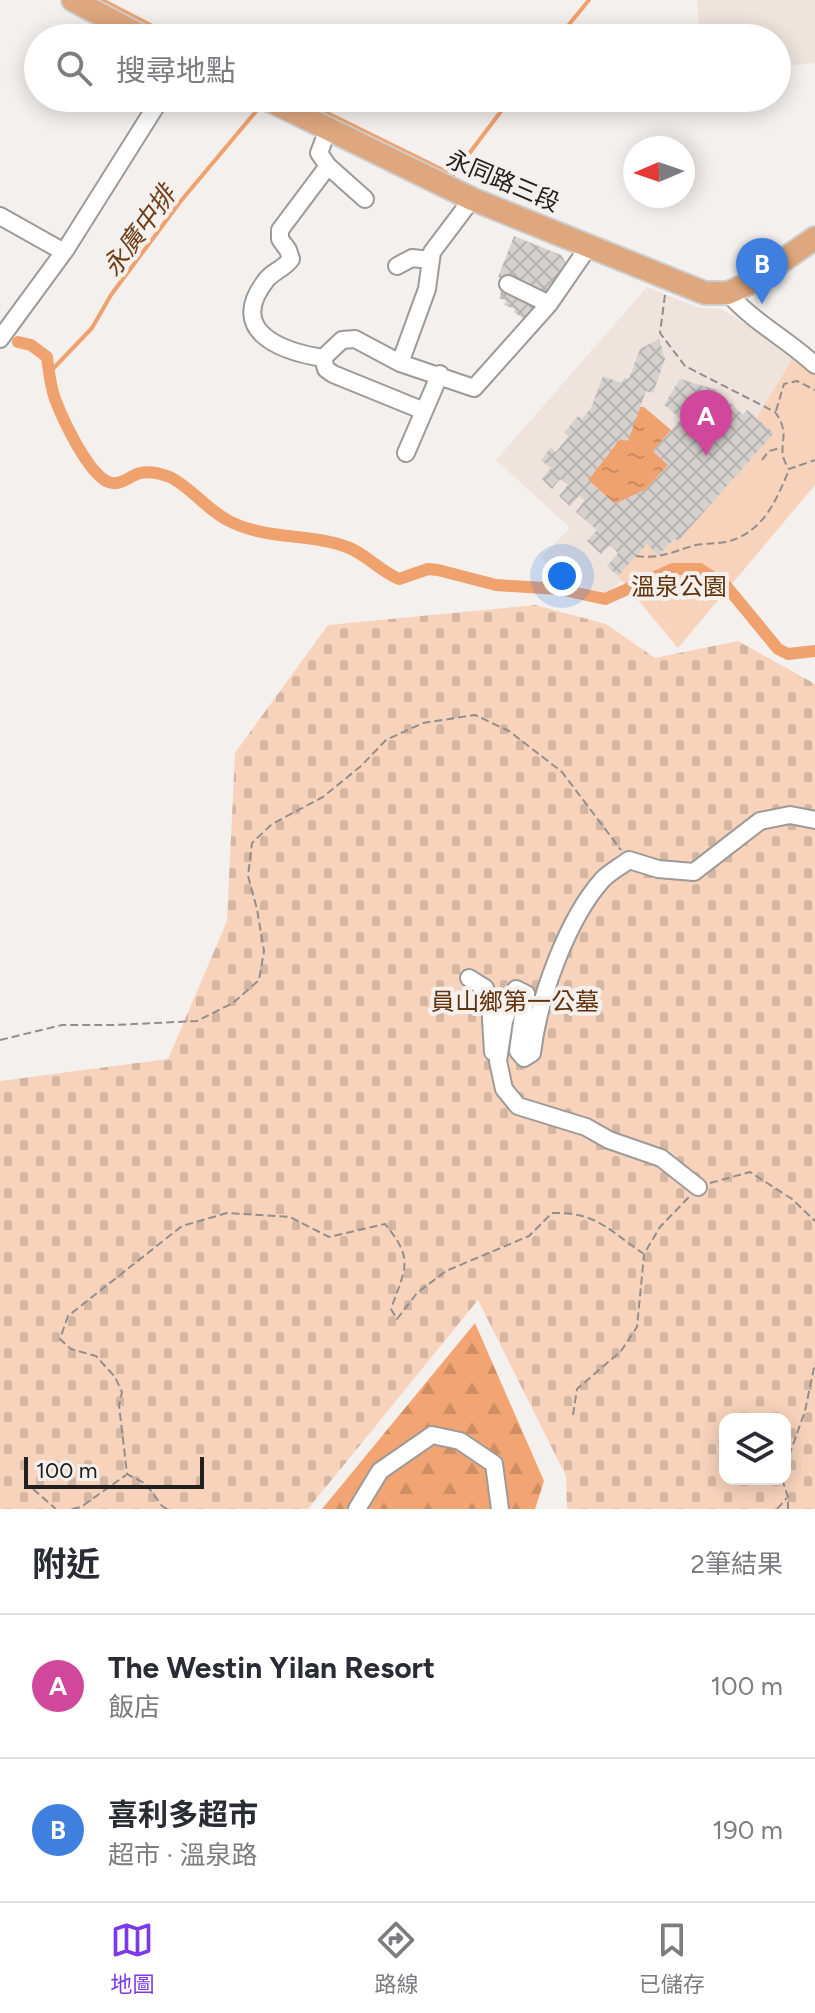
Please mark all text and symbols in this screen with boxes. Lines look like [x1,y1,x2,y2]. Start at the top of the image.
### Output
search box [24,24,791,112]
icon: search [52,46,96,90]
text: 搜尋地點 [116,52,236,89]
north arrow [623,136,695,208]
street label: 永同路三段 [442,144,564,217]
water label: 永廣中排 [95,177,184,282]
pin: B [736,238,788,304]
pin: A [680,390,732,456]
your location [542,556,582,596]
park label: 溫泉公園 [631,572,727,601]
park label: 員山鄉第一公墓 [431,987,599,1016]
map controls [719,1413,791,1485]
button: layers [719,1413,791,1485]
scale bar [24,1453,204,1489]
text: 100 m [36,1457,97,1484]
text: 附近 [32,1544,100,1585]
text: 2筆結果 [690,1548,783,1580]
text: The Westin Yilan Resort [108,1649,435,1686]
text: A [49,1670,67,1702]
text: 100 m [710,1670,783,1702]
text: 飯店 [108,1691,160,1723]
text: 喜利多超市 [108,1796,258,1833]
text: B [50,1814,66,1846]
text: 190 m [712,1814,783,1846]
text: 超市 · 溫泉路 [108,1839,257,1871]
tab: 地圖 [110,1918,154,1998]
tab: 路線 [374,1918,419,1998]
tab: 已儲存 [639,1918,705,1998]

